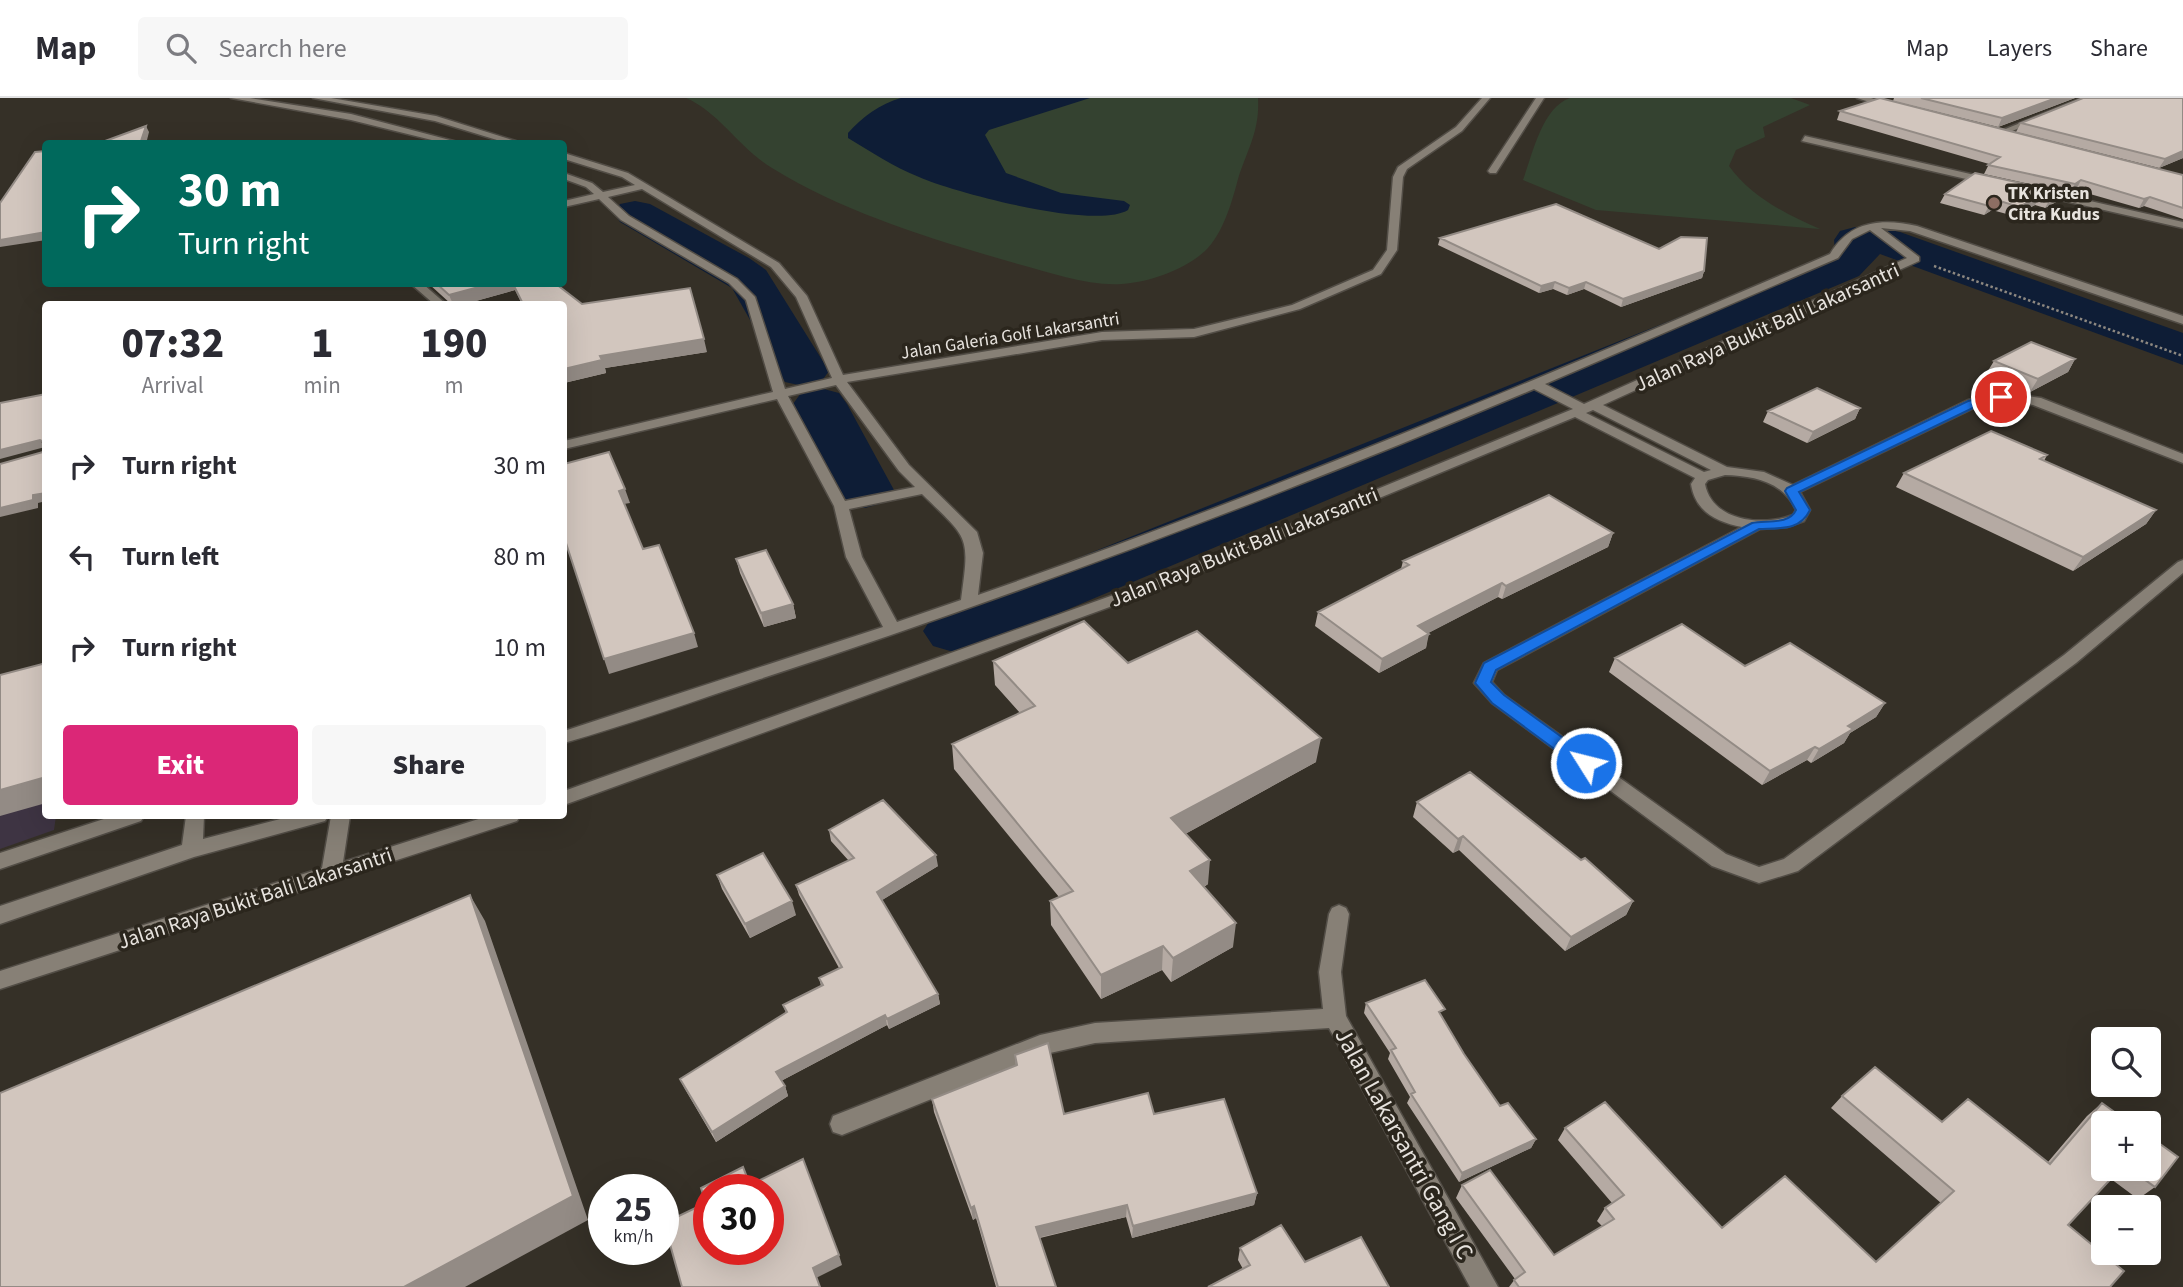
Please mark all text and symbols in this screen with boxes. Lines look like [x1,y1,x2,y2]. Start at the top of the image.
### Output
search box [138,17,628,80]
text: Map [35,25,96,72]
icon: search [162,29,200,67]
text: Search here [218,30,347,67]
text: Map [1906,31,1949,66]
text: Layers [1987,31,2052,66]
text: Share [2090,31,2148,66]
text: 30 m [178,156,282,226]
icon: right [63,168,154,259]
place label: TK Kristen Citra Kudus [2008,181,2100,227]
marker: TK Kristen Citra Kudus [1986,195,2002,211]
text: Turn right [178,221,309,267]
street label: Jalan Raya Bukit Bali Lakarsantri [1630,255,1904,399]
street label: Jalan Galeria Golf Lakarsantri [899,306,1121,366]
text: 07:32 [121,314,224,374]
text: 1 [311,314,333,374]
text: 190 [420,314,488,374]
pin [1971,367,2031,427]
text: Arrival [142,369,204,402]
text: min [304,369,341,402]
text: m [444,369,463,402]
icon: arrive [1982,378,2020,416]
icon: right [63,447,101,485]
text: Turn right [122,447,237,484]
text: 30 m [493,447,546,484]
street label: Jalan Raya Bukit Bali Lakarsantri [1106,479,1382,615]
icon: left [63,538,101,576]
text: Turn left [122,538,219,575]
text: 80 m [493,538,546,575]
icon: right [63,629,101,667]
text: Turn right [122,629,237,666]
text: 10 m [493,629,546,666]
button: Exit [63,725,298,805]
button: Share [312,725,546,805]
position arrow [1549,726,1623,800]
street label: Jalan Raya Bukit Bali Lakarsantri [114,839,396,957]
street label: Jalan Lakarsantri Gang I C [1326,1022,1482,1266]
map controls [2091,1027,2161,1265]
button: search [2091,1027,2161,1097]
button: + [2091,1111,2161,1181]
speed limit sign: 30 [693,1174,784,1265]
text: 25 [615,1185,652,1235]
button: − [2091,1195,2161,1265]
text: km/h [614,1224,653,1249]

